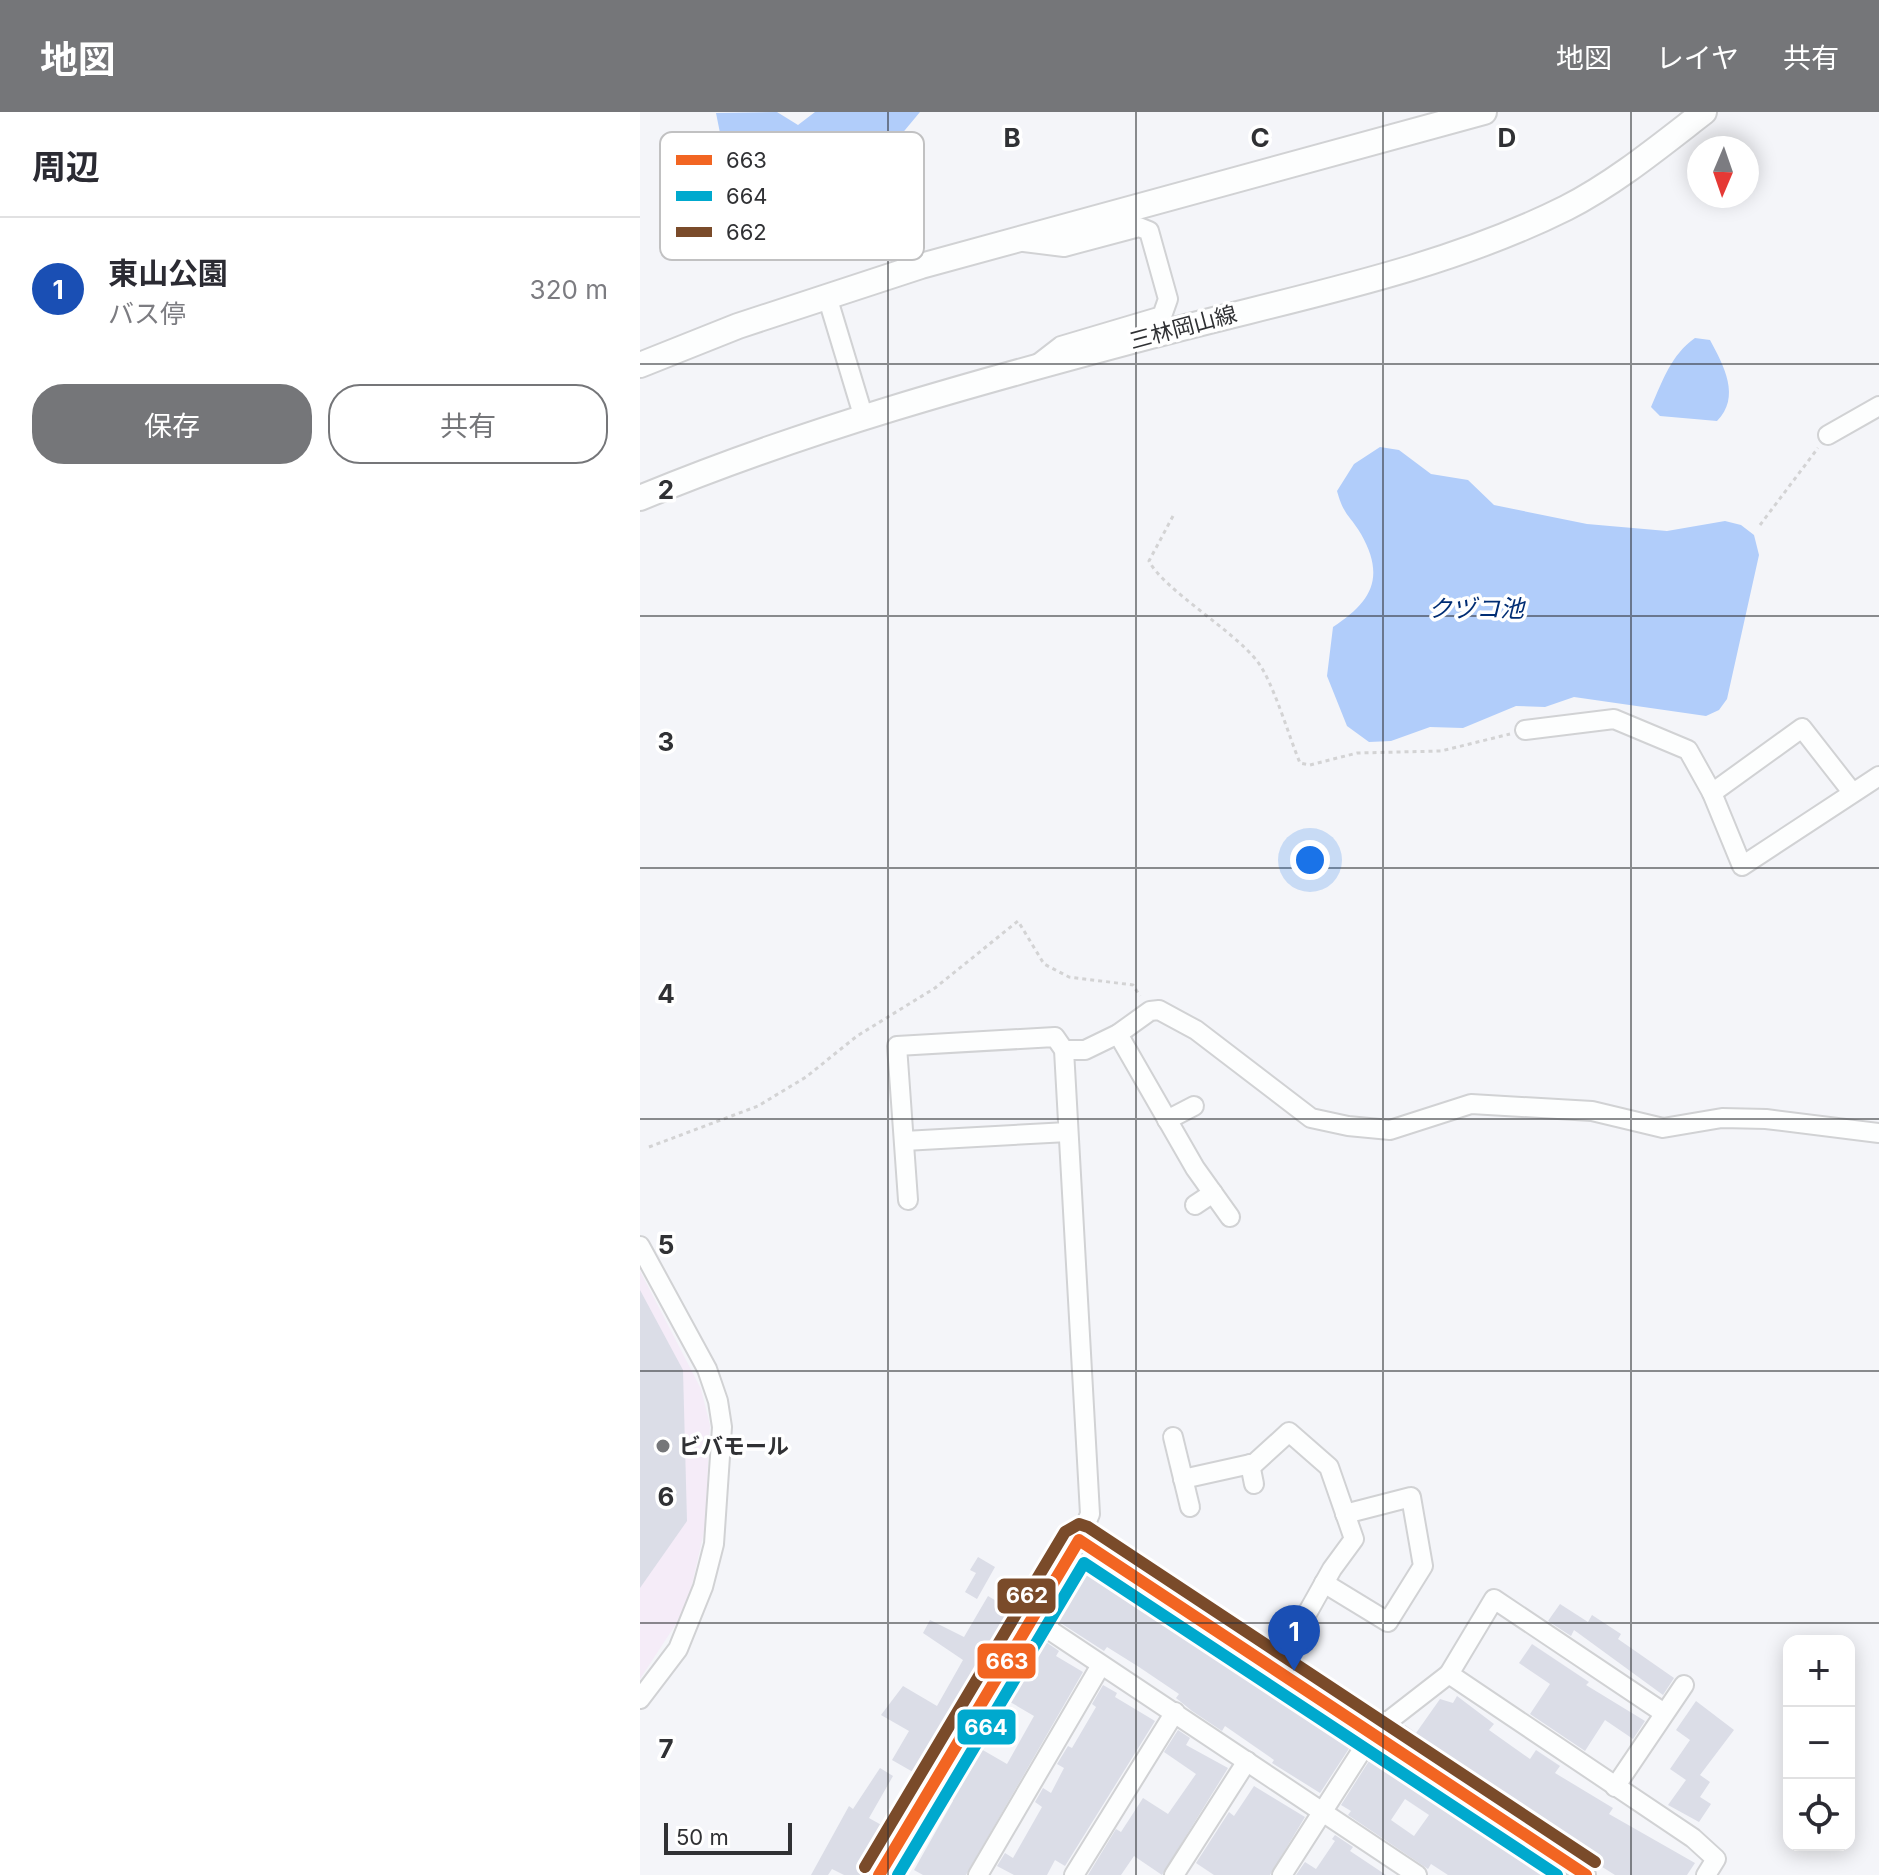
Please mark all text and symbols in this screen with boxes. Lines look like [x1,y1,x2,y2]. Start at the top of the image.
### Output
text: 地図 [40,36,116,82]
text: 地図 [1556,41,1612,75]
text: レイヤ [1656,41,1739,75]
text: 共有 [1783,41,1839,75]
text: B [1003,122,1021,153]
text: C [1250,122,1270,153]
text: D [1498,122,1516,153]
legend [660,132,924,260]
north arrow [1687,136,1759,208]
text: 周辺 [32,146,100,187]
text: 663 [726,147,767,173]
text: 664 [726,183,768,209]
text: 662 [726,219,767,245]
text: 東山公園 [108,255,228,291]
text: 1 [52,274,64,305]
text: 320 m [530,274,608,305]
text: バス停 [108,298,186,329]
street label: 三林岡山線 [1127,300,1239,354]
button: 保存 [32,384,312,464]
button: 共有 [328,384,608,464]
text: 2 [658,474,674,505]
water label: クヅコ池 [1428,594,1526,623]
text: 3 [658,726,674,757]
your location [1290,840,1330,880]
text: 4 [657,978,675,1009]
text: 5 [658,1229,674,1260]
place label: ビバモール [679,1433,789,1459]
marker: ビバモール [654,1437,672,1455]
text: 6 [658,1481,674,1512]
line badge: 662 [996,1577,1057,1615]
text: 662 [1006,1582,1048,1608]
pin: 1 [1268,1605,1320,1671]
map controls [1783,1635,1855,1851]
button: + [1783,1635,1855,1707]
line badge: 663 [976,1642,1037,1680]
text: 663 [986,1648,1028,1674]
button: − [1783,1707,1855,1779]
line badge: 664 [956,1708,1017,1746]
text: 664 [964,1714,1008,1740]
text: 7 [658,1733,674,1764]
button: locate [1783,1779,1855,1851]
scale bar [664,1819,792,1855]
text: 50 m [676,1824,729,1850]

